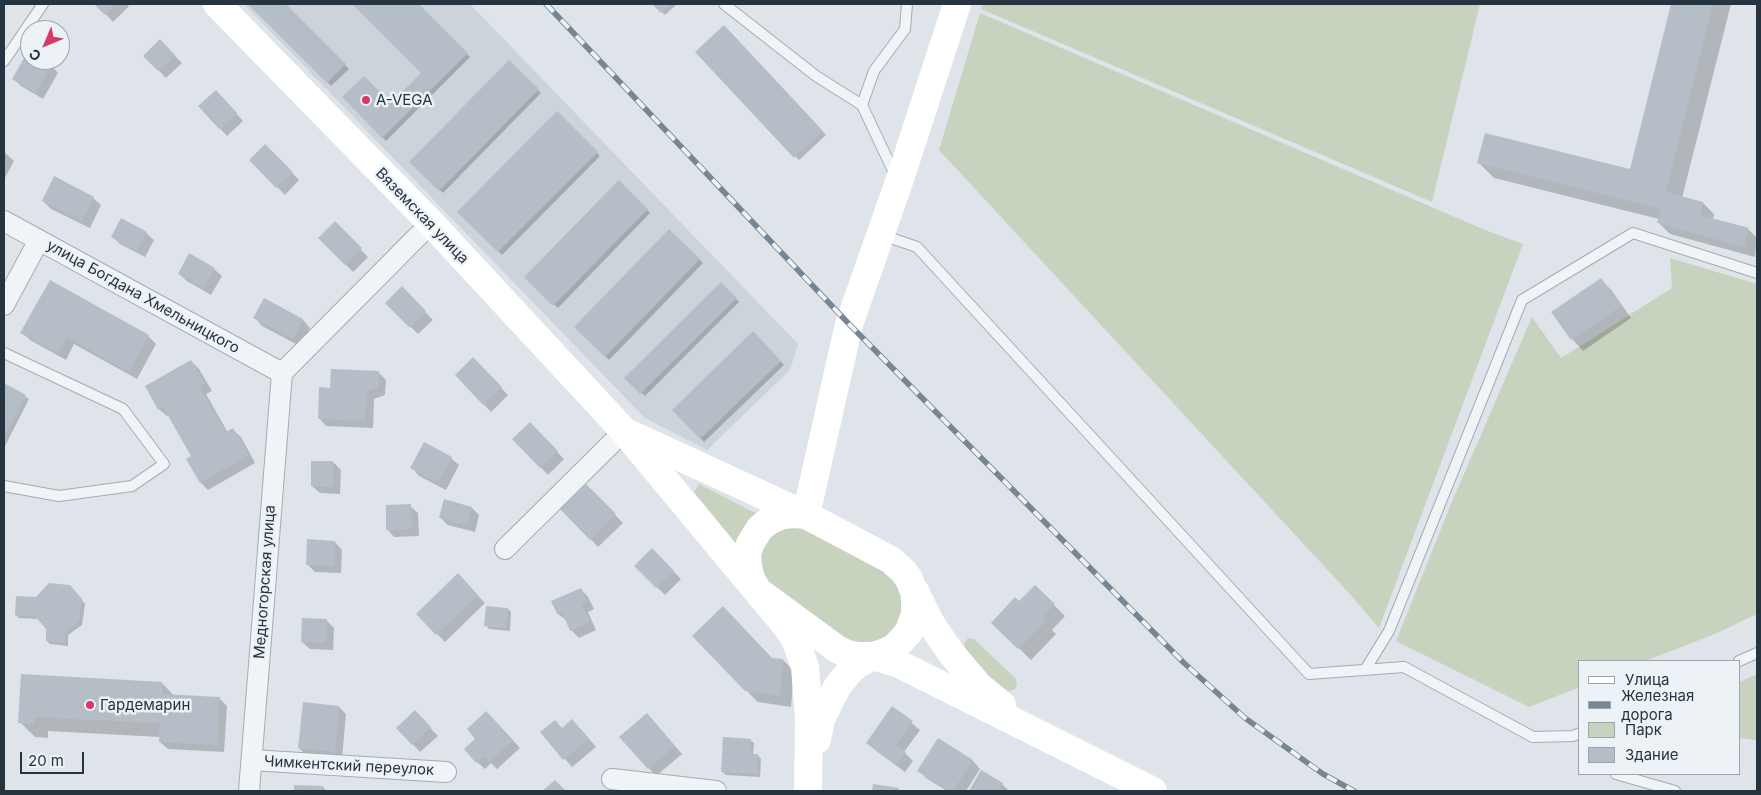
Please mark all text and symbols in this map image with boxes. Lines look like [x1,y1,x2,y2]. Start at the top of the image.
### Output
north arrow [20,20,70,70]
text: С [25,46,44,65]
place label: A-VEGA [376,91,433,109]
marker: A-VEGA [360,94,372,106]
street label: Вяземская улица [372,164,472,268]
street label: улица Богдана Хмельницкого [43,236,243,358]
street label: Медногорская улица [251,504,279,660]
legend [1578,660,1741,775]
text: Улица [1625,670,1669,689]
text: Железная дорога [1621,686,1694,724]
place label: Гардемарин [100,696,190,714]
marker: Гардемарин [84,699,96,711]
text: Парк [1625,720,1662,739]
scale bar [22,742,86,774]
text: Здание [1625,745,1679,764]
text: 20 m [28,751,64,770]
street label: Чимкентский переулок [263,753,435,779]

